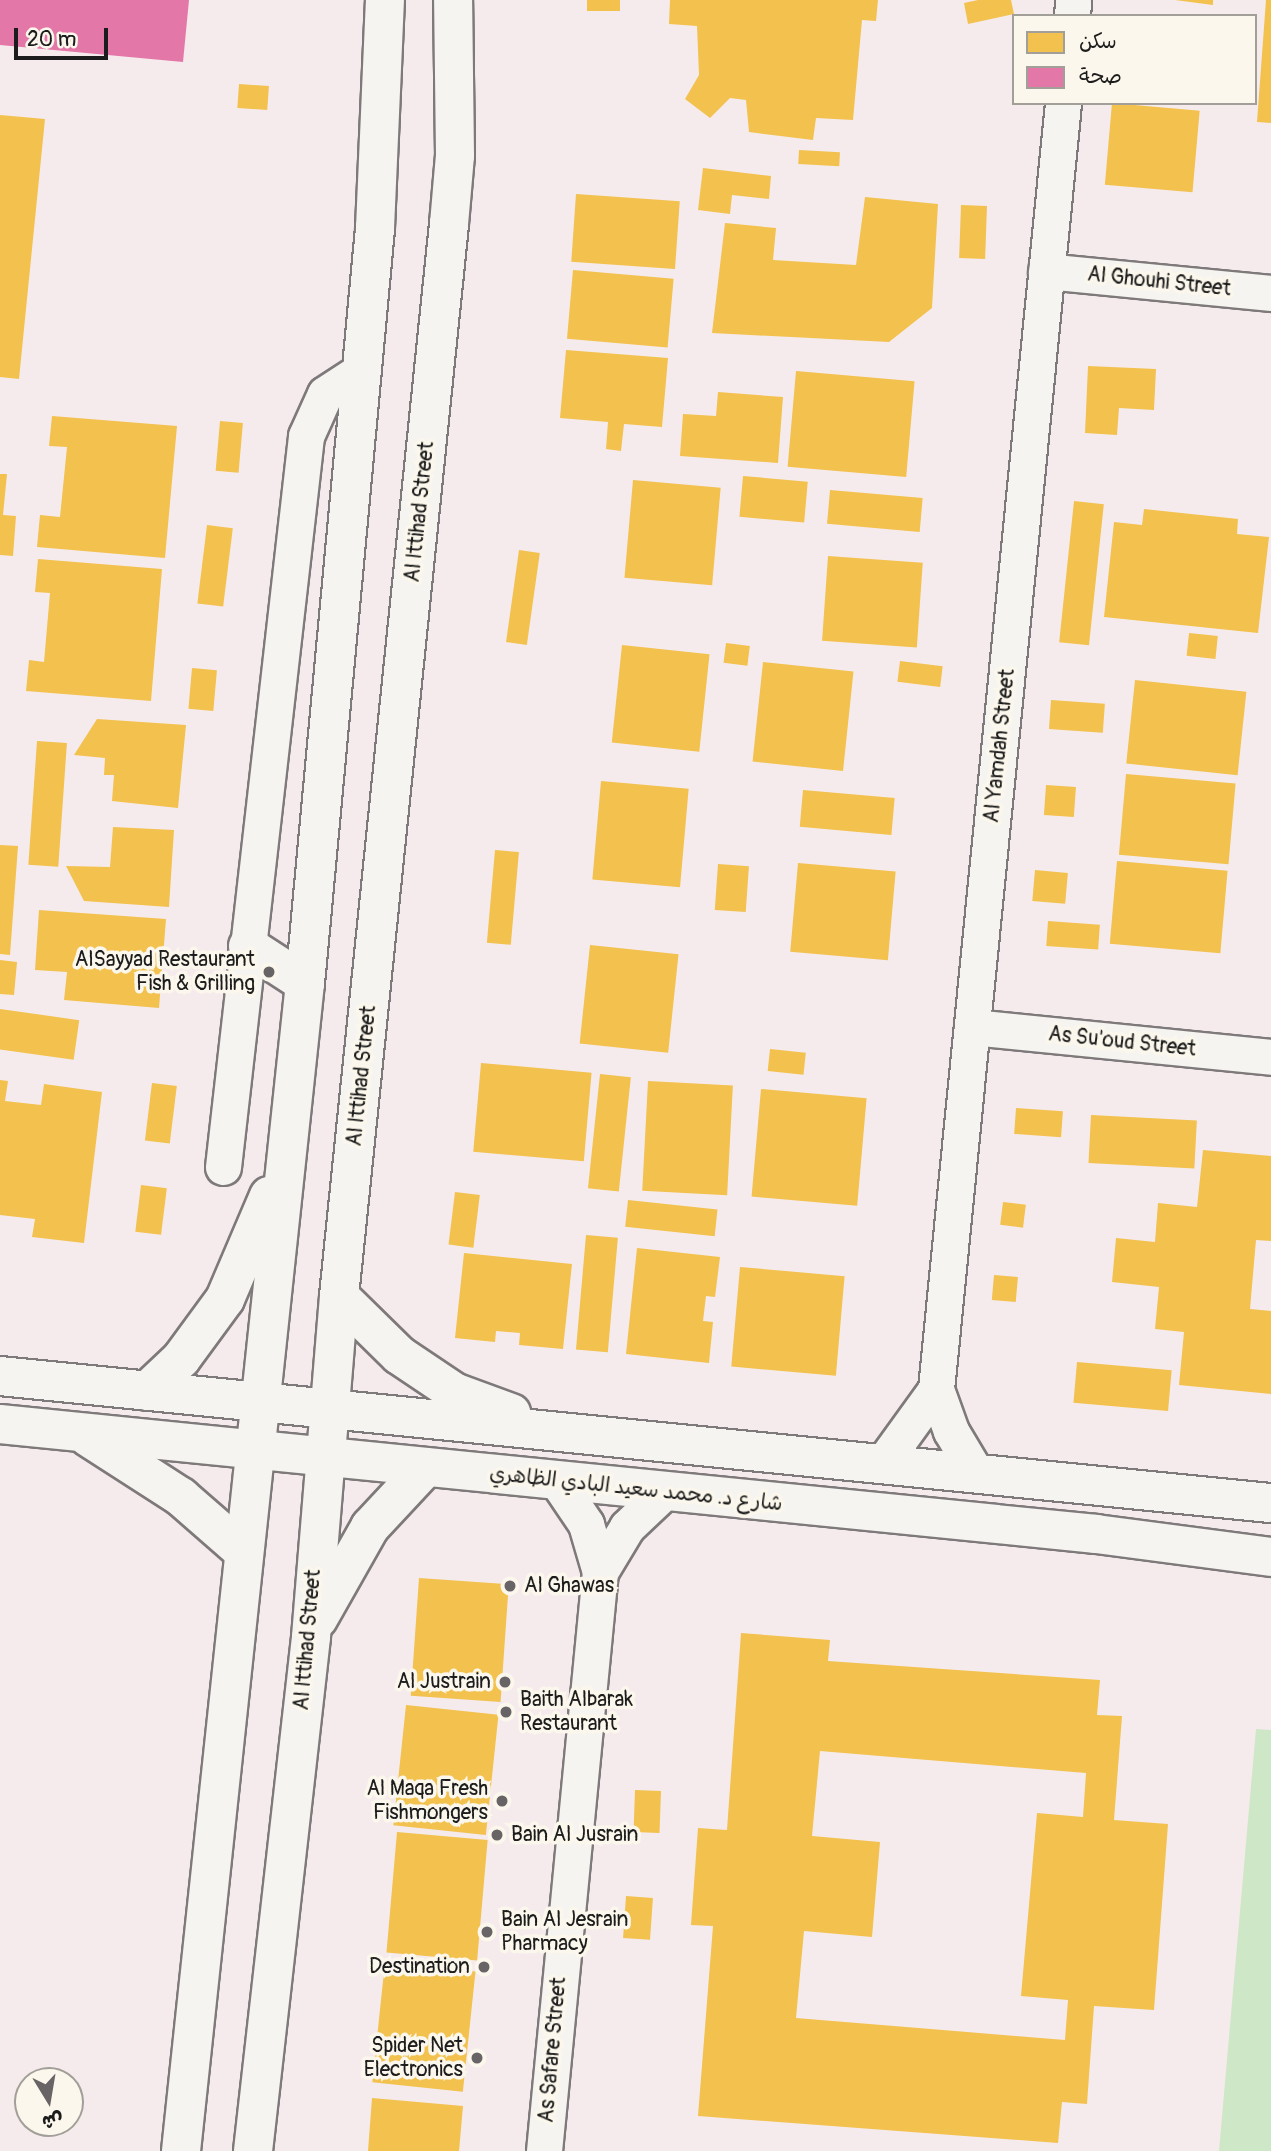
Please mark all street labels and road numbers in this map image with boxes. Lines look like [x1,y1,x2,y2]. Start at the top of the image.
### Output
street label: Al Ghouhi Street [1086,262,1232,302]
street label: Al Ittihad Street [400,440,440,584]
street label: Al Yamdah Street [979,668,1021,824]
street label: Al Ittihad Street [342,1004,382,1148]
street label: As Su'oud Street [1047,1022,1197,1062]
street label: شارع د. محمد سعيد البادي الظاهري [488,1461,784,1517]
street label: Al Ittihad Street [289,1569,327,1711]
street label: As Safare Street [534,1976,572,2124]

